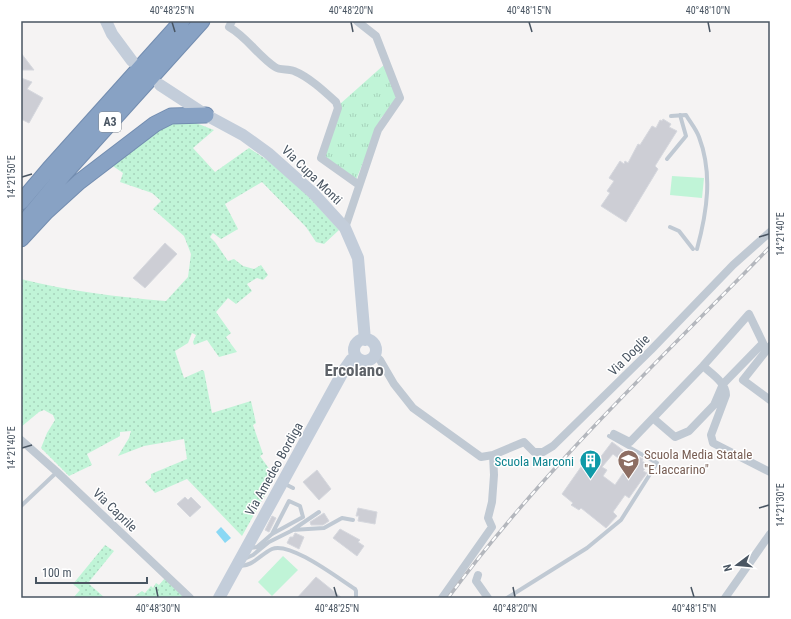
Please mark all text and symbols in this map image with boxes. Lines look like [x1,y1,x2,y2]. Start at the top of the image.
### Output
text: 40°48'25"N [150,5,194,16]
text: 40°48'20"N [329,5,373,16]
text: 40°48'15"N [507,5,551,16]
text: 40°48'10"N [686,5,730,16]
road number: A3 [99,112,121,132]
street label: Via Cupa Monti [279,142,345,208]
text: 14°21'50"E [6,155,17,199]
text: 14°21'40"E [775,212,786,256]
street label: Via Doglie [605,331,653,379]
district label: Ercolano [324,360,384,380]
street label: Via Amedeo Bordiga [242,420,306,518]
text: 14°21'40"E [6,426,17,470]
place label: Scuola Media Statale "E.Iaccarino" [644,447,752,477]
building icon: Scuola Marconi [577,448,603,481]
school or university icon: Scuola Media Statale "E.Iaccarino" [615,448,641,481]
place label: Scuola Marconi [495,454,574,469]
text: 14°21'30"E [775,483,786,527]
street label: Via Caprile [90,485,140,535]
north arrow [717,545,757,585]
scale bar [36,559,147,585]
text: N [721,562,735,573]
text: 100 m [42,566,72,580]
text: 40°48'30"N [136,603,180,614]
text: 40°48'25"N [315,603,359,614]
text: 40°48'20"N [493,603,537,614]
text: 40°48'15"N [672,603,716,614]

